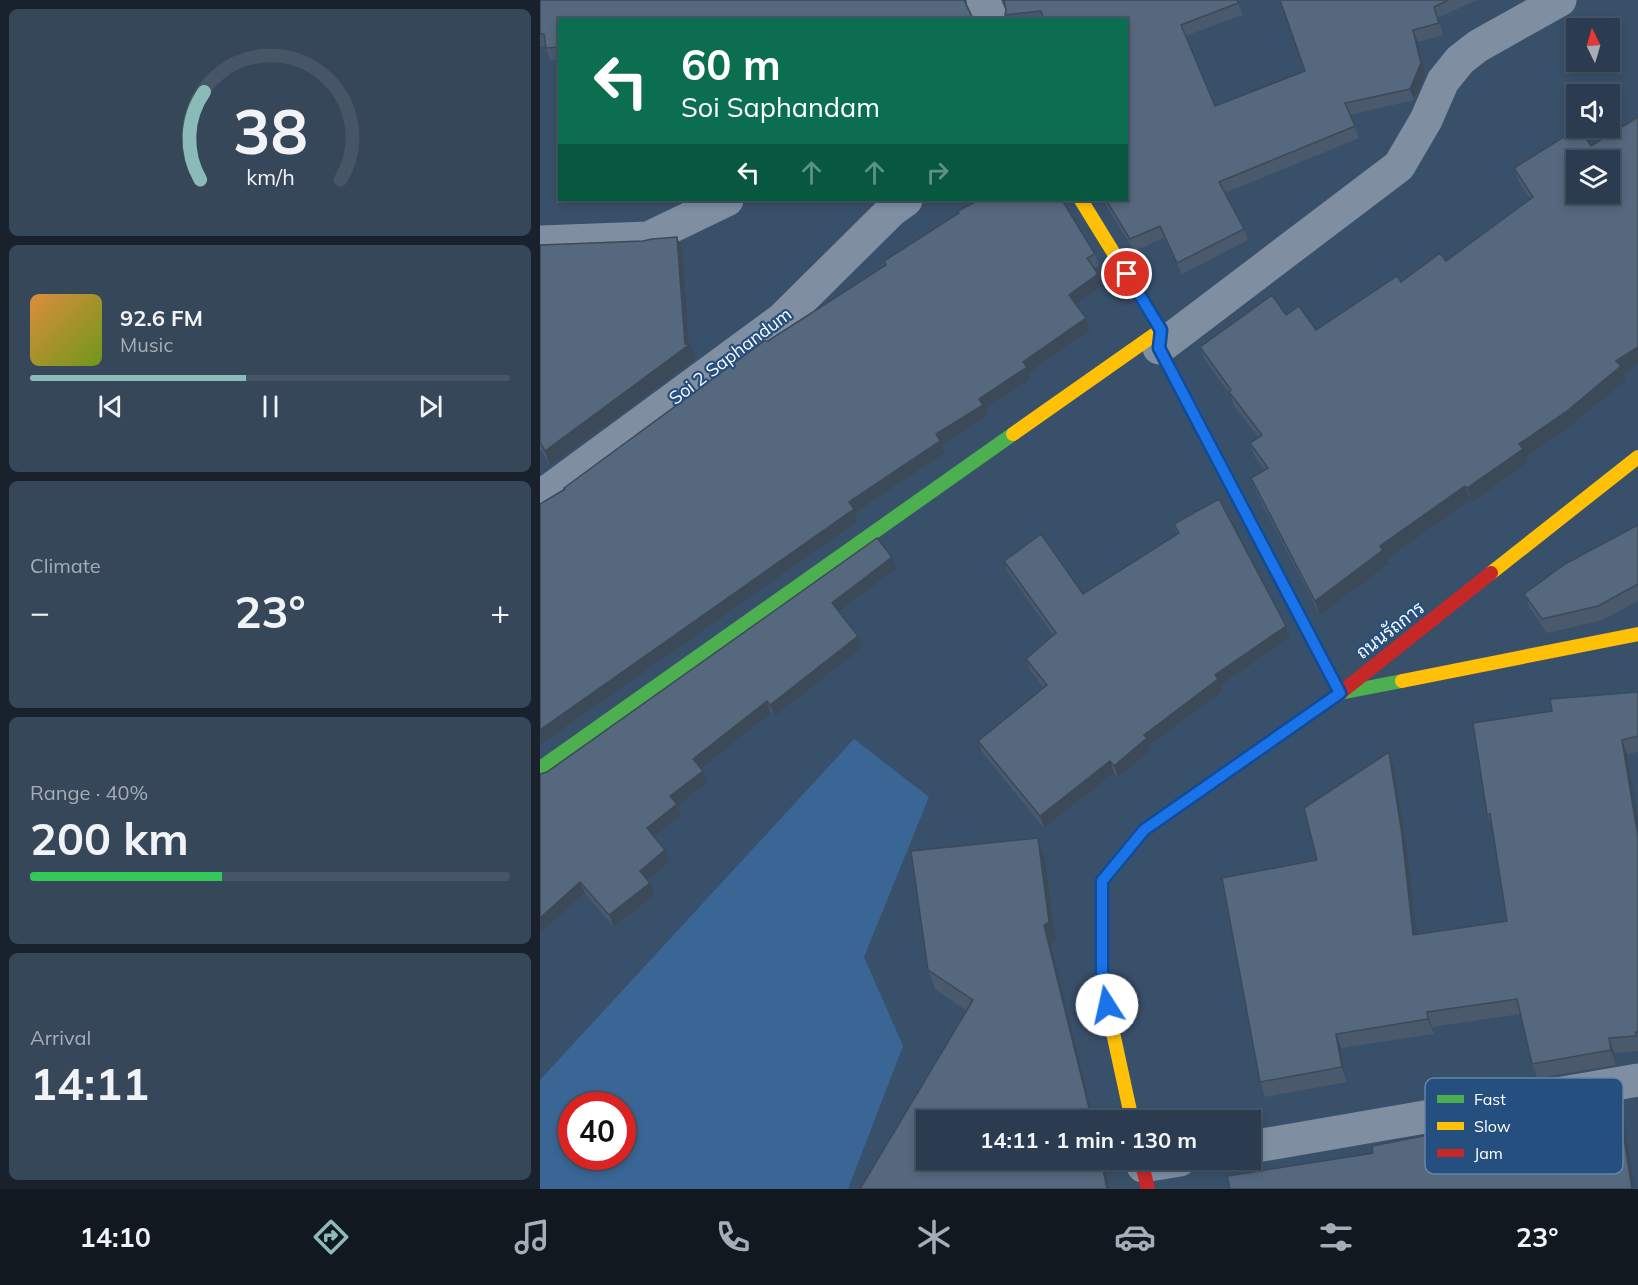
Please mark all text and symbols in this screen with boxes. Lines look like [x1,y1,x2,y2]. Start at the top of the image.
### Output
north arrow [1566,18,1620,72]
map controls [1566,18,1620,204]
text: 60 m [681,38,781,91]
icon: left [582,42,660,120]
button: sound [1566,84,1620,138]
text: Soi Saphandam [681,90,880,124]
text: 38 [233,91,307,170]
button: layers [1566,150,1620,204]
icon: left [732,156,765,189]
icon: ahead [795,156,828,189]
icon: ahead [858,156,891,189]
icon: right [921,156,954,189]
text: km/h [246,163,294,190]
pin [1101,248,1152,299]
icon: arrive [1110,257,1143,290]
street label: Soi 2 Saphandum [664,302,796,410]
text: 92.6 FM [120,304,203,332]
text: Music [120,332,173,357]
icon: previous [94,390,127,423]
icon: pause [254,390,287,423]
icon: next [414,390,447,423]
text: Climate [30,553,101,578]
text: 23° [234,583,306,639]
text: − [30,591,50,632]
text: + [490,591,510,632]
street label: ถนนรัถการ [1351,596,1429,664]
text: Range · 40% [30,780,148,805]
text: 200 km [30,810,189,866]
position arrow [1075,973,1139,1037]
text: Arrival [30,1025,91,1050]
text: 14:11 [30,1055,149,1111]
legend [1425,1078,1623,1174]
text: Fast [1474,1089,1506,1109]
speed limit sign: 40 [558,1092,636,1170]
text: Slow [1474,1116,1511,1136]
text: 14:11 · 1 min · 130 m [980,1126,1197,1154]
text: Jam [1474,1143,1503,1163]
icon: directions [310,1216,352,1258]
icon: music [511,1216,553,1258]
icon: phone [712,1216,754,1258]
icon: climate [913,1216,955,1258]
icon: car [1114,1216,1156,1258]
icon: filters [1315,1216,1357,1258]
text: 14:10 [79,1220,151,1254]
text: 23° [1516,1220,1558,1254]

